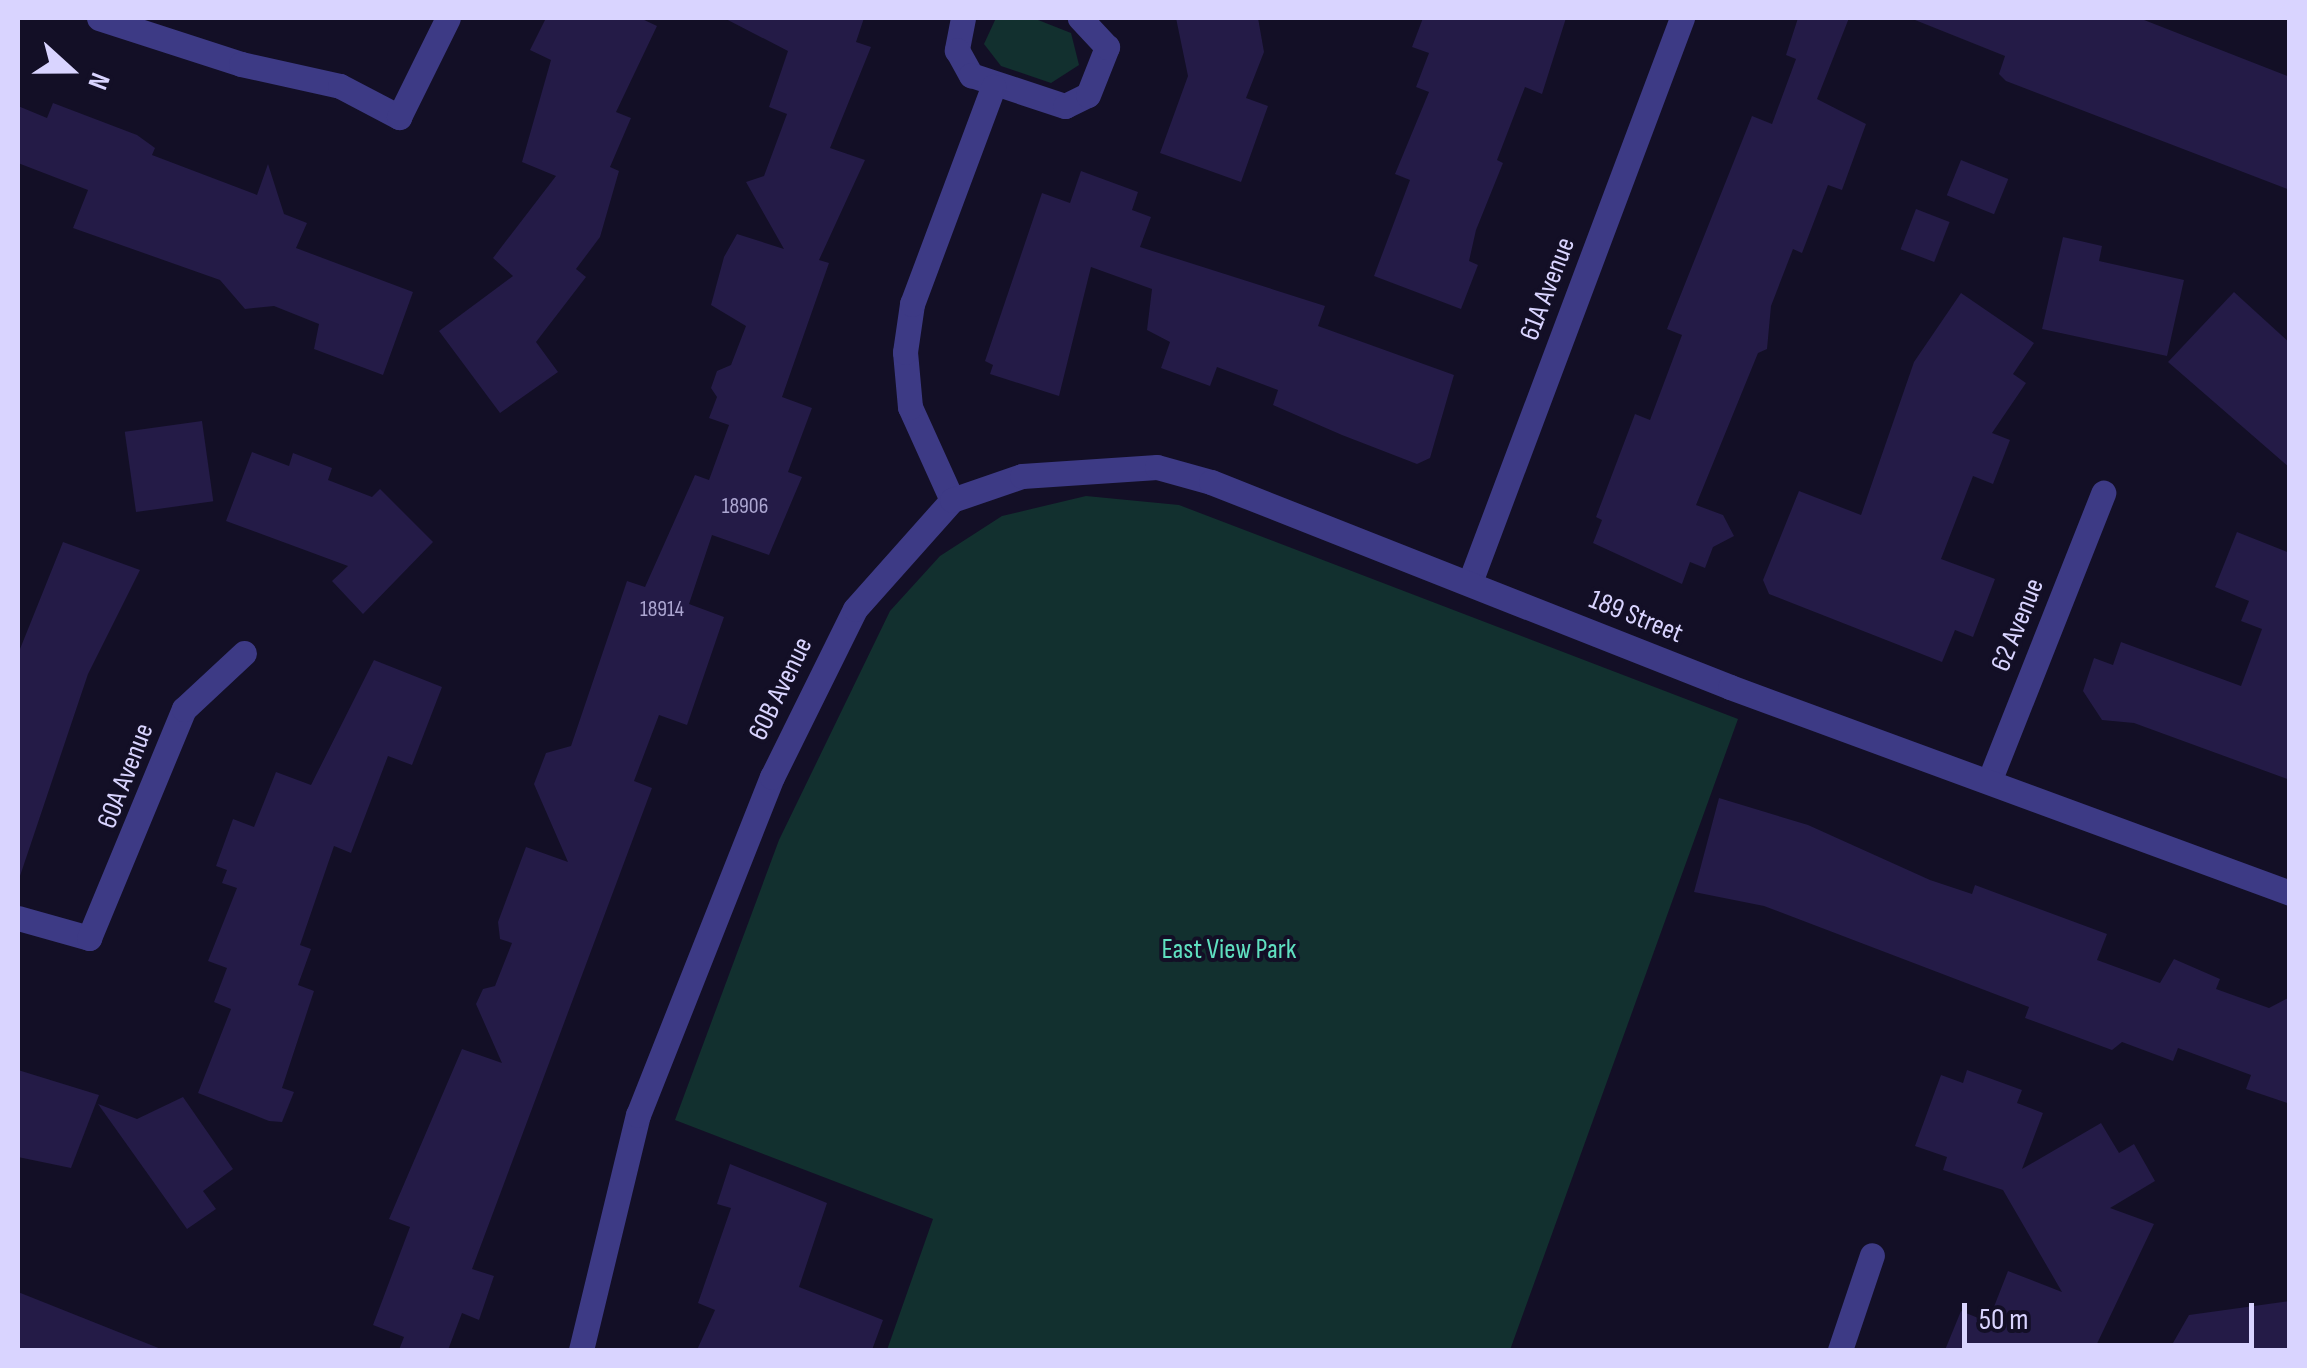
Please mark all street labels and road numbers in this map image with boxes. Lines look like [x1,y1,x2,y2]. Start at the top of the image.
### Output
street label: 61A Avenue [1513,233,1583,345]
street label: 62 Avenue [1984,574,2052,676]
street label: 189 Street [1584,583,1688,651]
street label: 60B Avenue [742,632,820,746]
street label: 60A Avenue [91,719,161,833]

